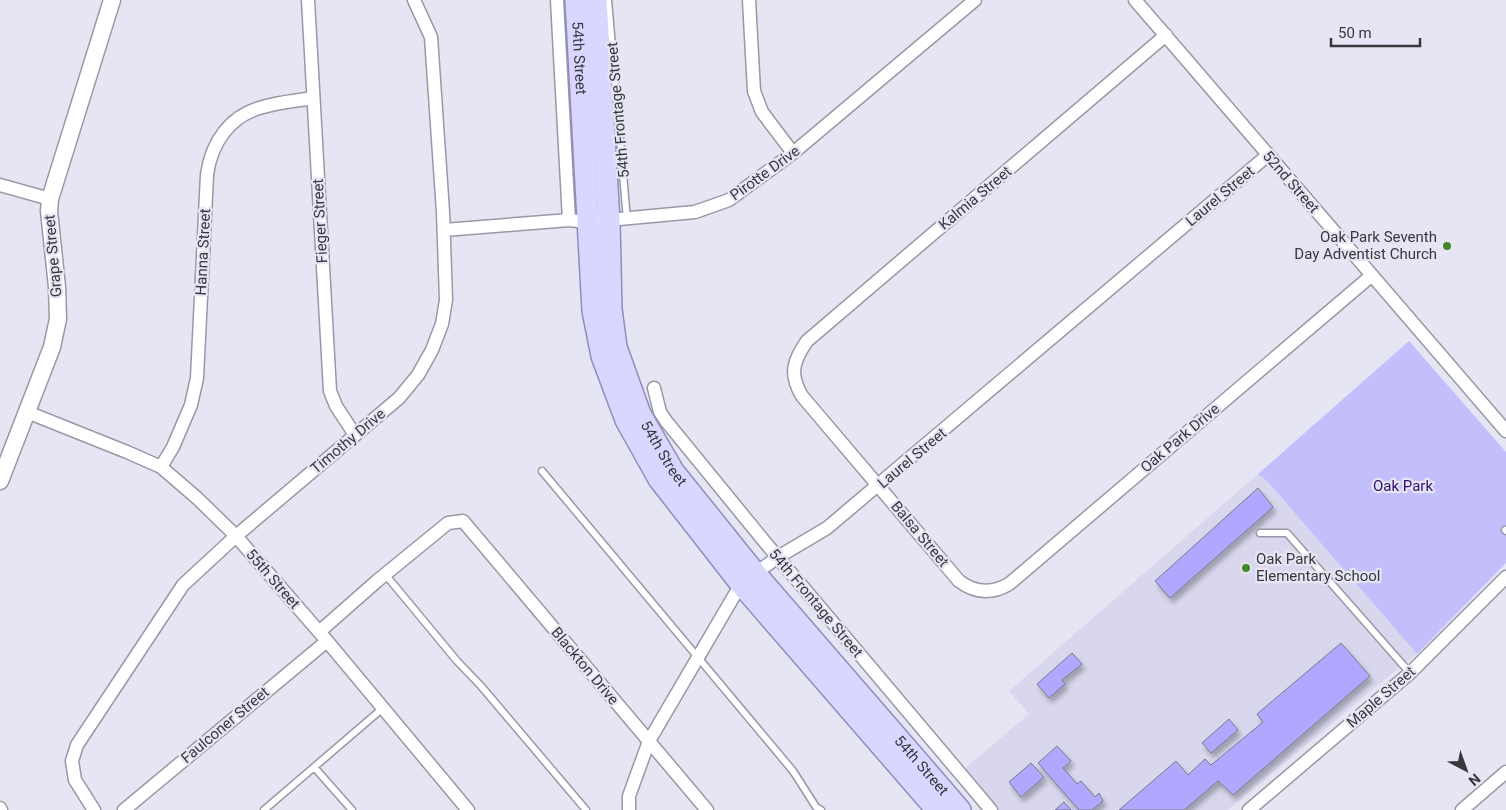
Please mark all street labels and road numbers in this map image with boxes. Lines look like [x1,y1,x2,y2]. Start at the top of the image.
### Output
street label: 54th Street [568,21,590,95]
street label: 54th Frontage Street [603,41,633,179]
street label: Pirotte Drive [727,142,803,204]
street label: 52nd Street [1259,147,1323,217]
street label: Kalmia Street [935,162,1015,234]
street label: Laurel Street [1182,162,1258,230]
street label: Fieger Street [309,178,331,264]
street label: Hanna Street [192,208,214,296]
street label: Grape Street [40,214,66,298]
street label: Oak Park Drive [1137,400,1223,476]
street label: Timothy Drive [307,405,389,477]
street label: 54th Street [637,418,691,490]
street label: Laurel Street [874,424,950,492]
street label: Balsa Street [887,497,953,571]
street label: 55th Street [242,545,304,613]
street label: 54th Frontage Street [765,545,867,661]
street label: Blackton Drive [547,624,623,708]
street label: Maple Street [1343,662,1419,732]
street label: Faulconer Street [177,683,273,767]
street label: 54th Street [891,732,952,799]

